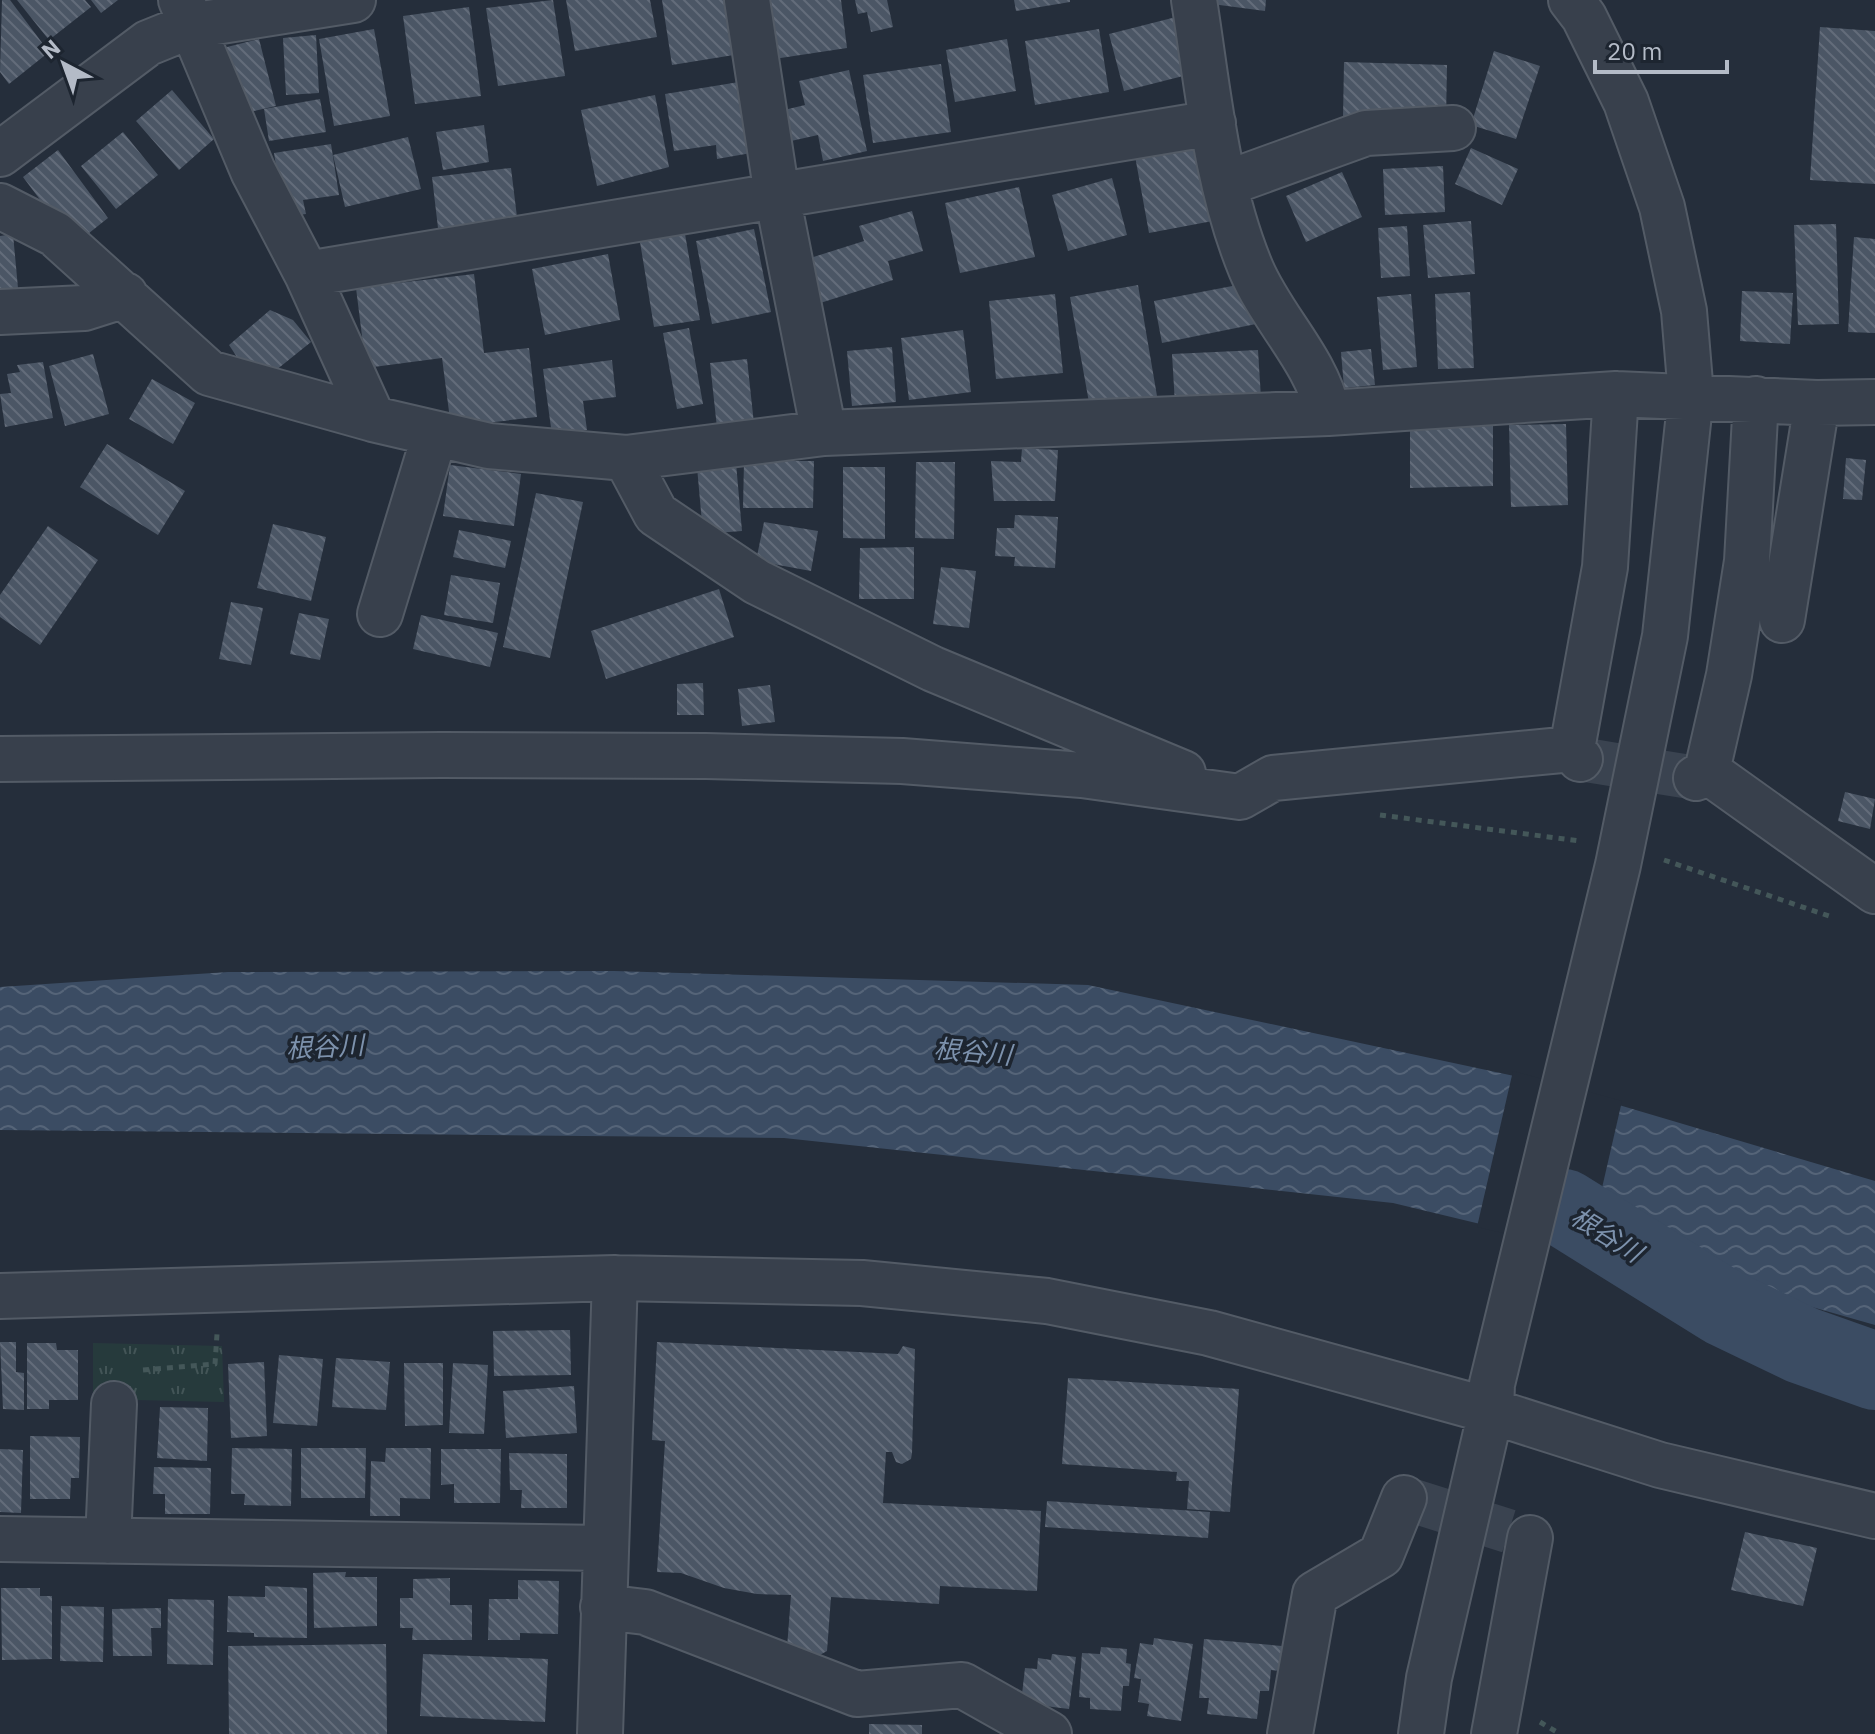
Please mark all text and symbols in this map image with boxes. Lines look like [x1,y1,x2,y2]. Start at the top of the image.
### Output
north arrow [24,24,104,104]
scale bar [1595,24,1727,74]
text: N [35,32,66,65]
text: 20 m [1607,35,1662,67]
water label: 根谷川 [285,1027,368,1065]
water label: 根谷川 [933,1031,1016,1072]
water label: 根谷川 [1565,1199,1652,1271]

